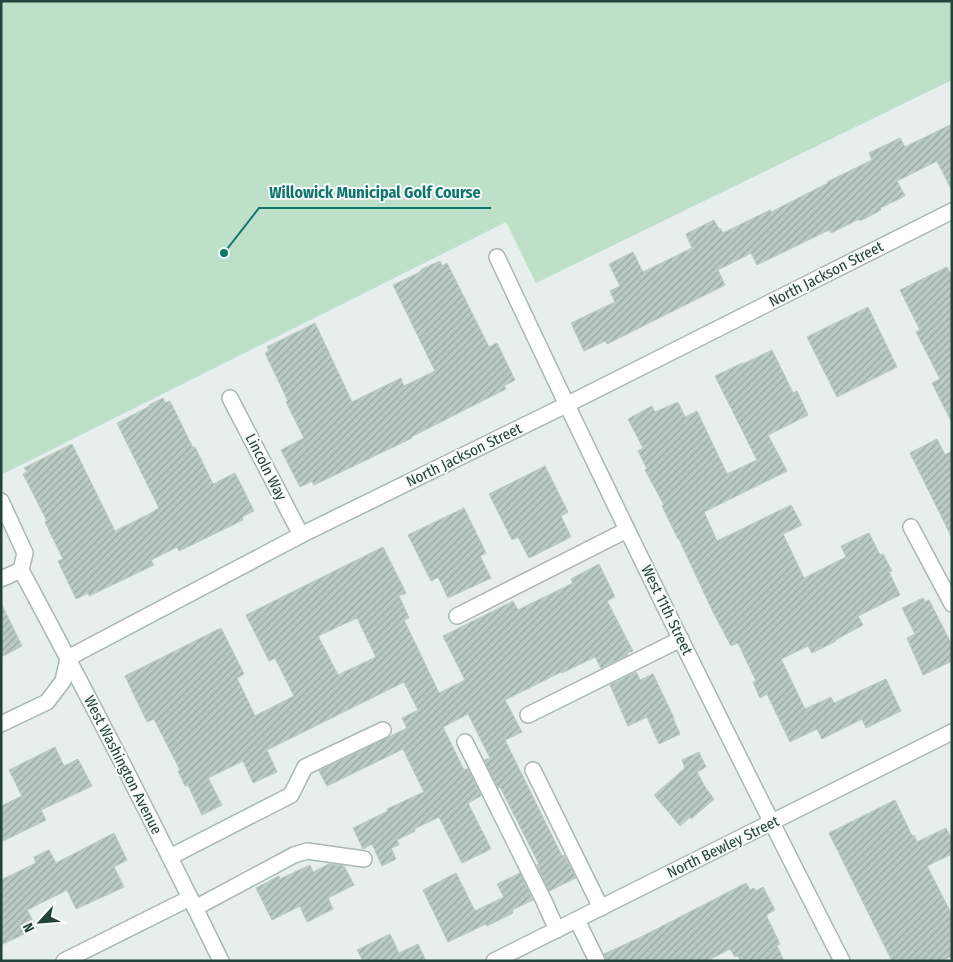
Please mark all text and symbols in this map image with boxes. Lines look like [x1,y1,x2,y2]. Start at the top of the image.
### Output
callout: Willowick Municipal Golf Course [259,177,491,208]
text: Willowick Municipal Golf Course [269,183,481,202]
street label: North Jackson Street [766,237,886,311]
street label: North Jackson Street [403,419,525,491]
street label: Lincoln Way [242,431,291,504]
street label: West 11th Street [637,562,697,658]
street label: West Washington Avenue [80,693,166,837]
street label: North Bewley Street [664,812,782,882]
north arrow [15,897,65,947]
text: N [19,920,38,935]

